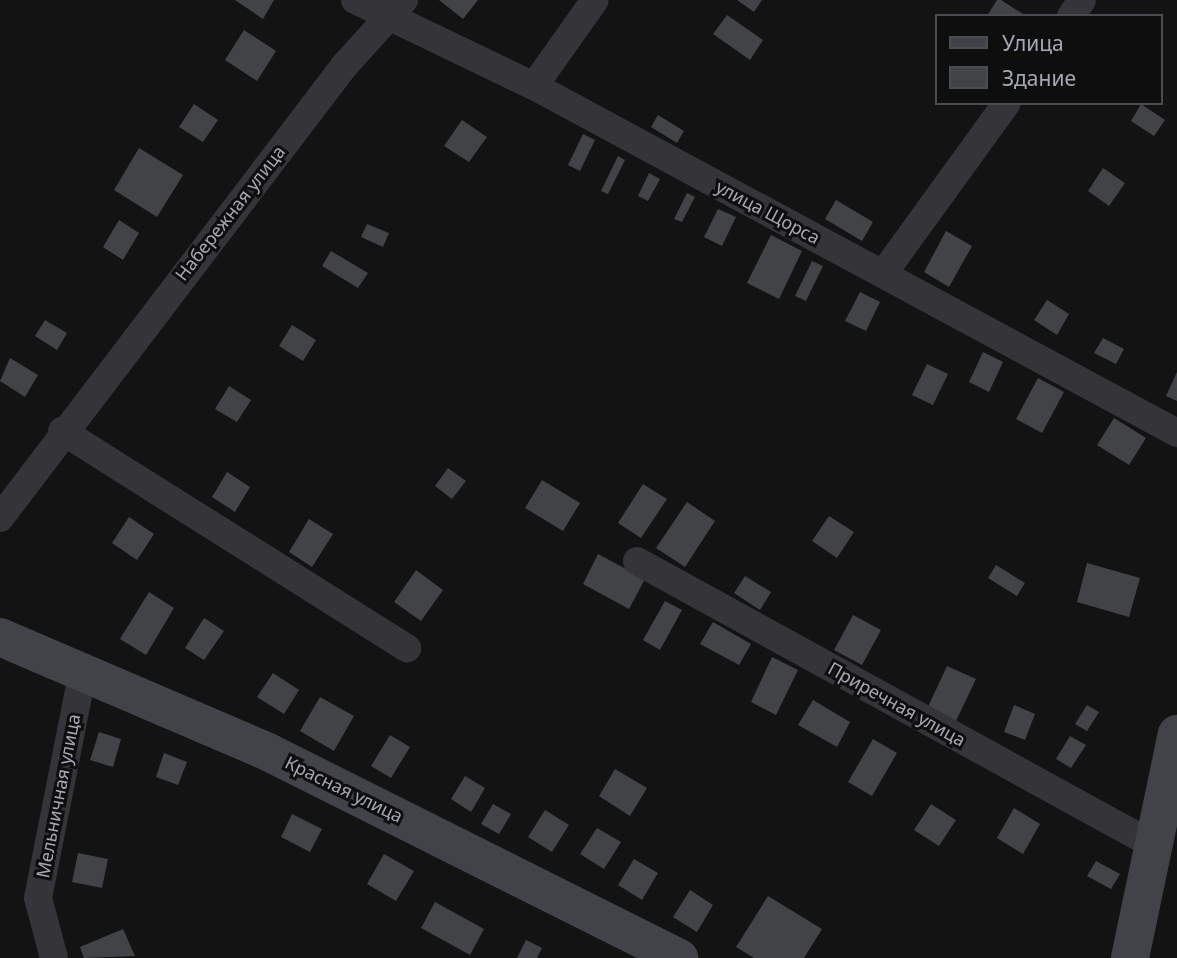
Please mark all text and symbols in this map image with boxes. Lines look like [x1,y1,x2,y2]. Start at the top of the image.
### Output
legend [936,14,1163,105]
text: Улица [1002,29,1064,57]
text: Здание [1002,64,1076,92]
street label: Набережная улица [171,141,289,285]
street label: улица Щорса [712,176,824,248]
street label: Приречная улица [825,657,969,751]
street label: Мельничная улица [32,712,84,880]
street label: Красная улица [282,751,406,827]

